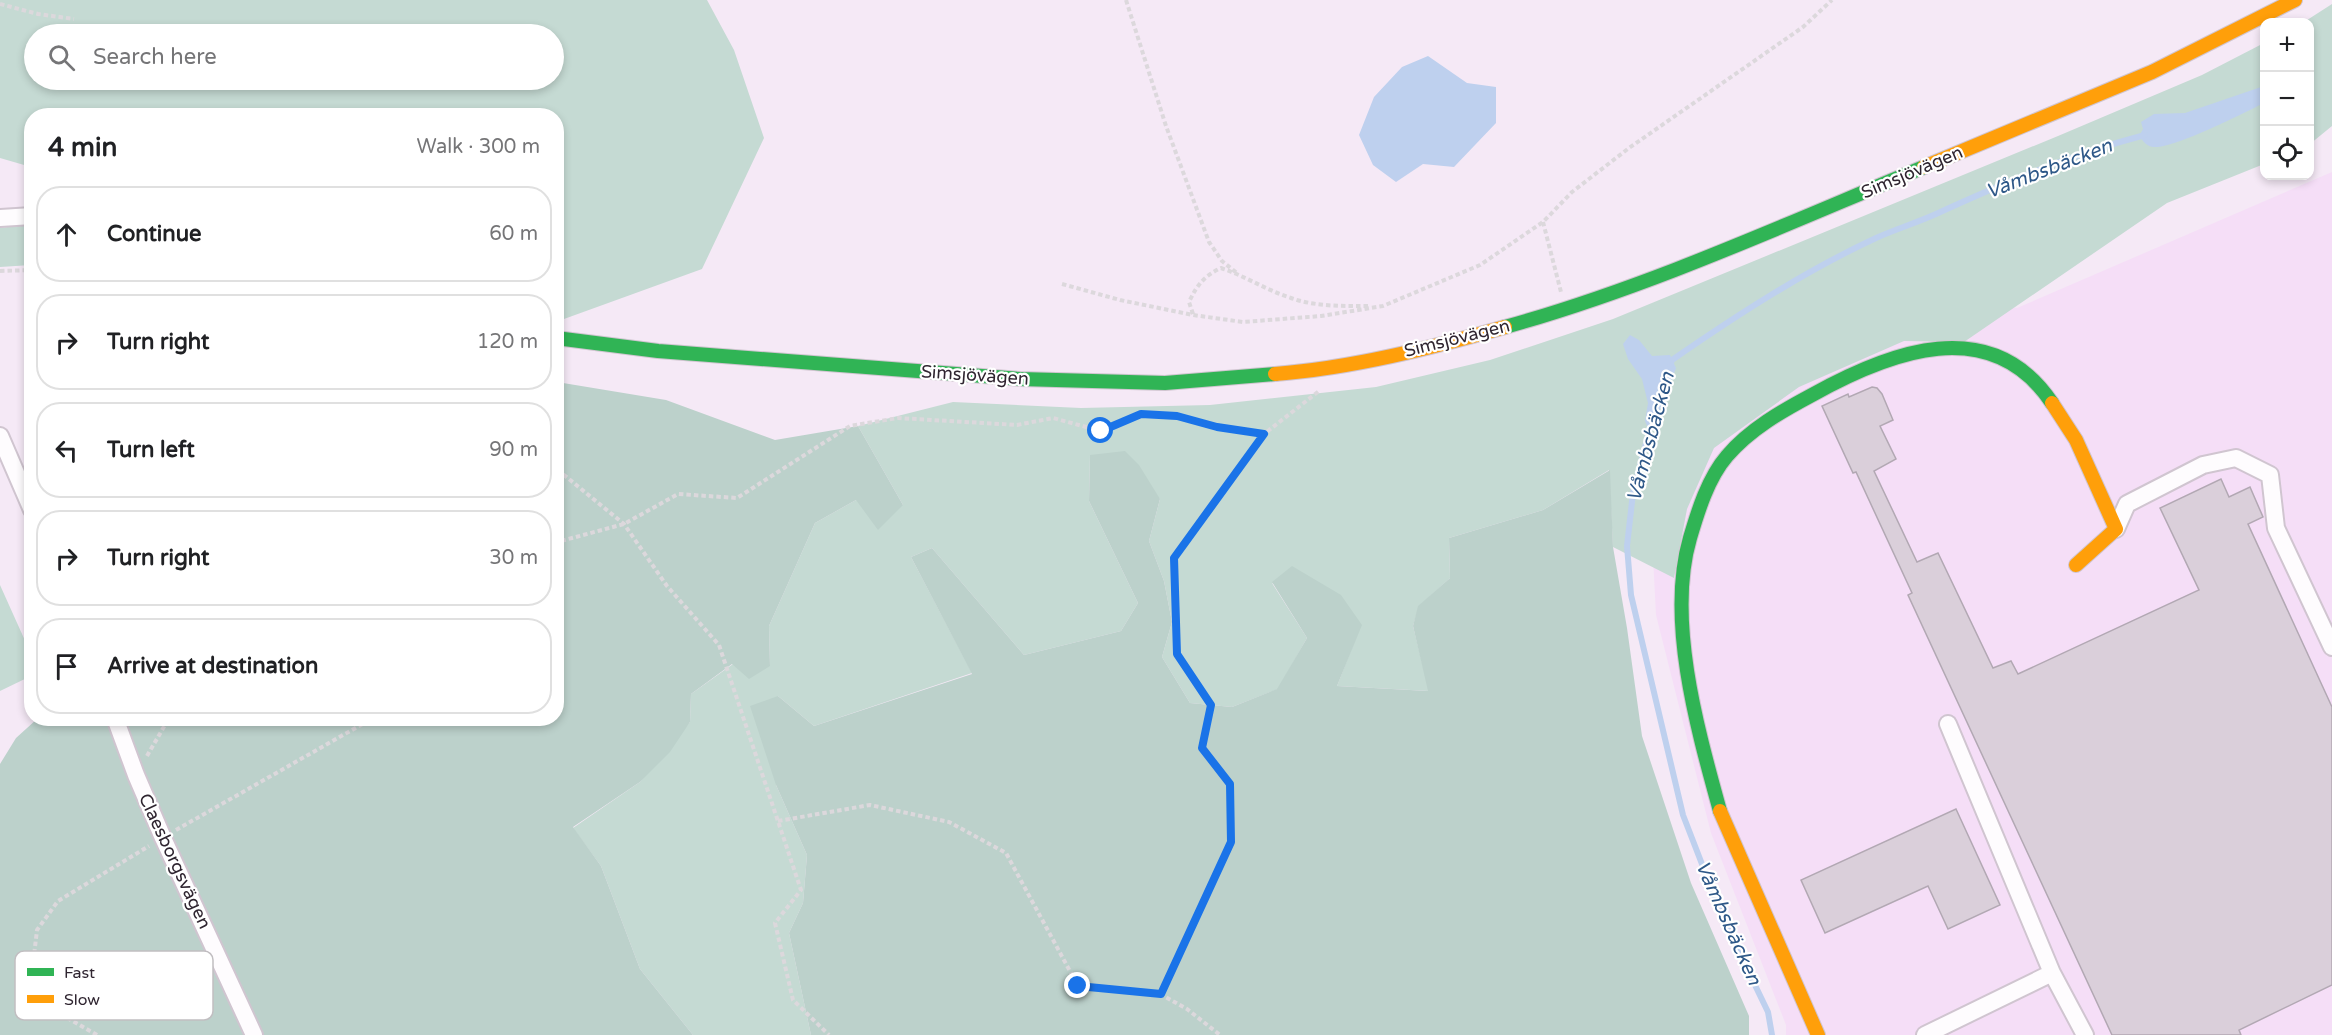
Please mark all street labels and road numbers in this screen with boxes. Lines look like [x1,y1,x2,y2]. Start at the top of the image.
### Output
street label: Simsjövägen [1858,141,1966,203]
street label: Simsjövägen [1402,314,1512,362]
street label: Simsjövägen [920,360,1030,390]
street label: Claesborgsvägen [134,790,216,932]

